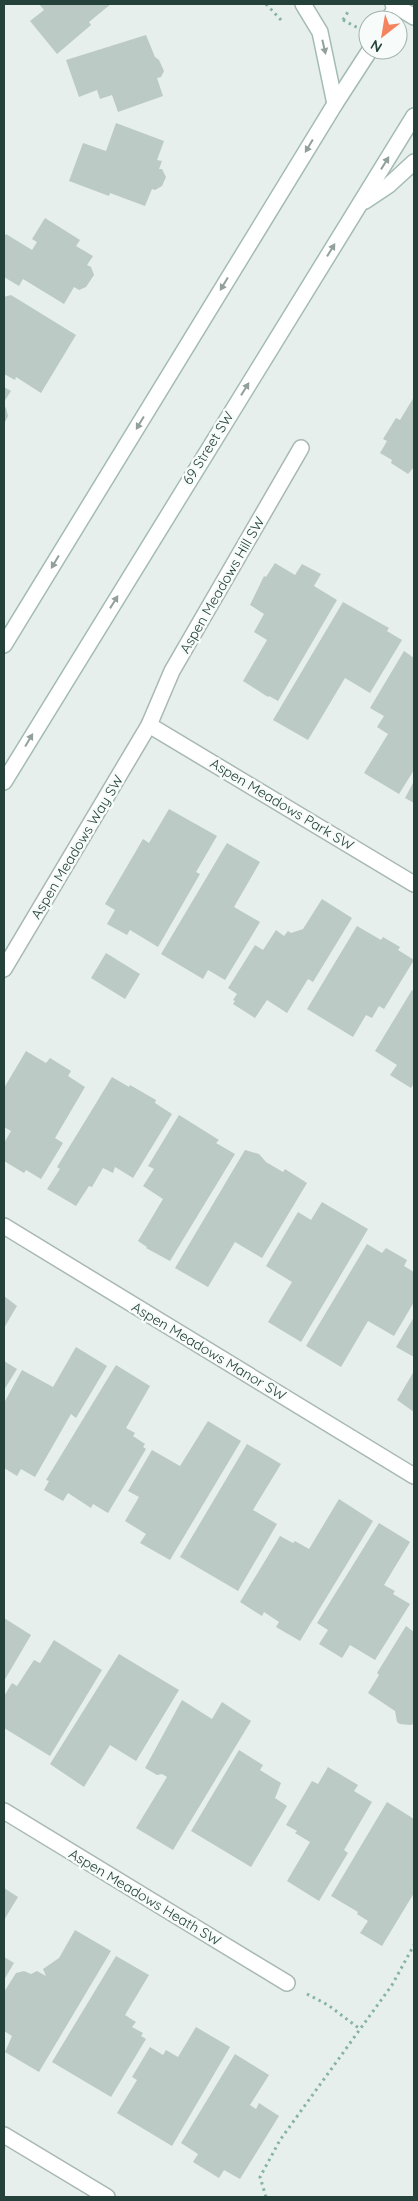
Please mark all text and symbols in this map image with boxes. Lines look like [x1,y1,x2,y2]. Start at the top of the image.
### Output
north arrow [358,10,408,60]
text: N [367,36,385,57]
one-way arrow [320,40,328,55]
one-way arrow [305,139,314,152]
one-way arrow [380,156,390,169]
one-way arrow [326,244,335,257]
one-way arrow [220,278,229,291]
one-way arrow [241,382,250,395]
street label: 69 Street SW [178,408,238,488]
one-way arrow [135,417,144,430]
street label: Aspen Meadows Hill SW [176,513,269,656]
one-way arrow [50,555,59,568]
one-way arrow [109,595,119,608]
one-way arrow [24,733,34,746]
street label: Aspen Meadows Park SW [207,754,358,854]
street label: Aspen Meadows Way SW [27,771,127,922]
street label: Aspen Meadows Manor SW [129,1298,290,1405]
street label: Aspen Meadows Heath SW [66,1844,225,1950]

